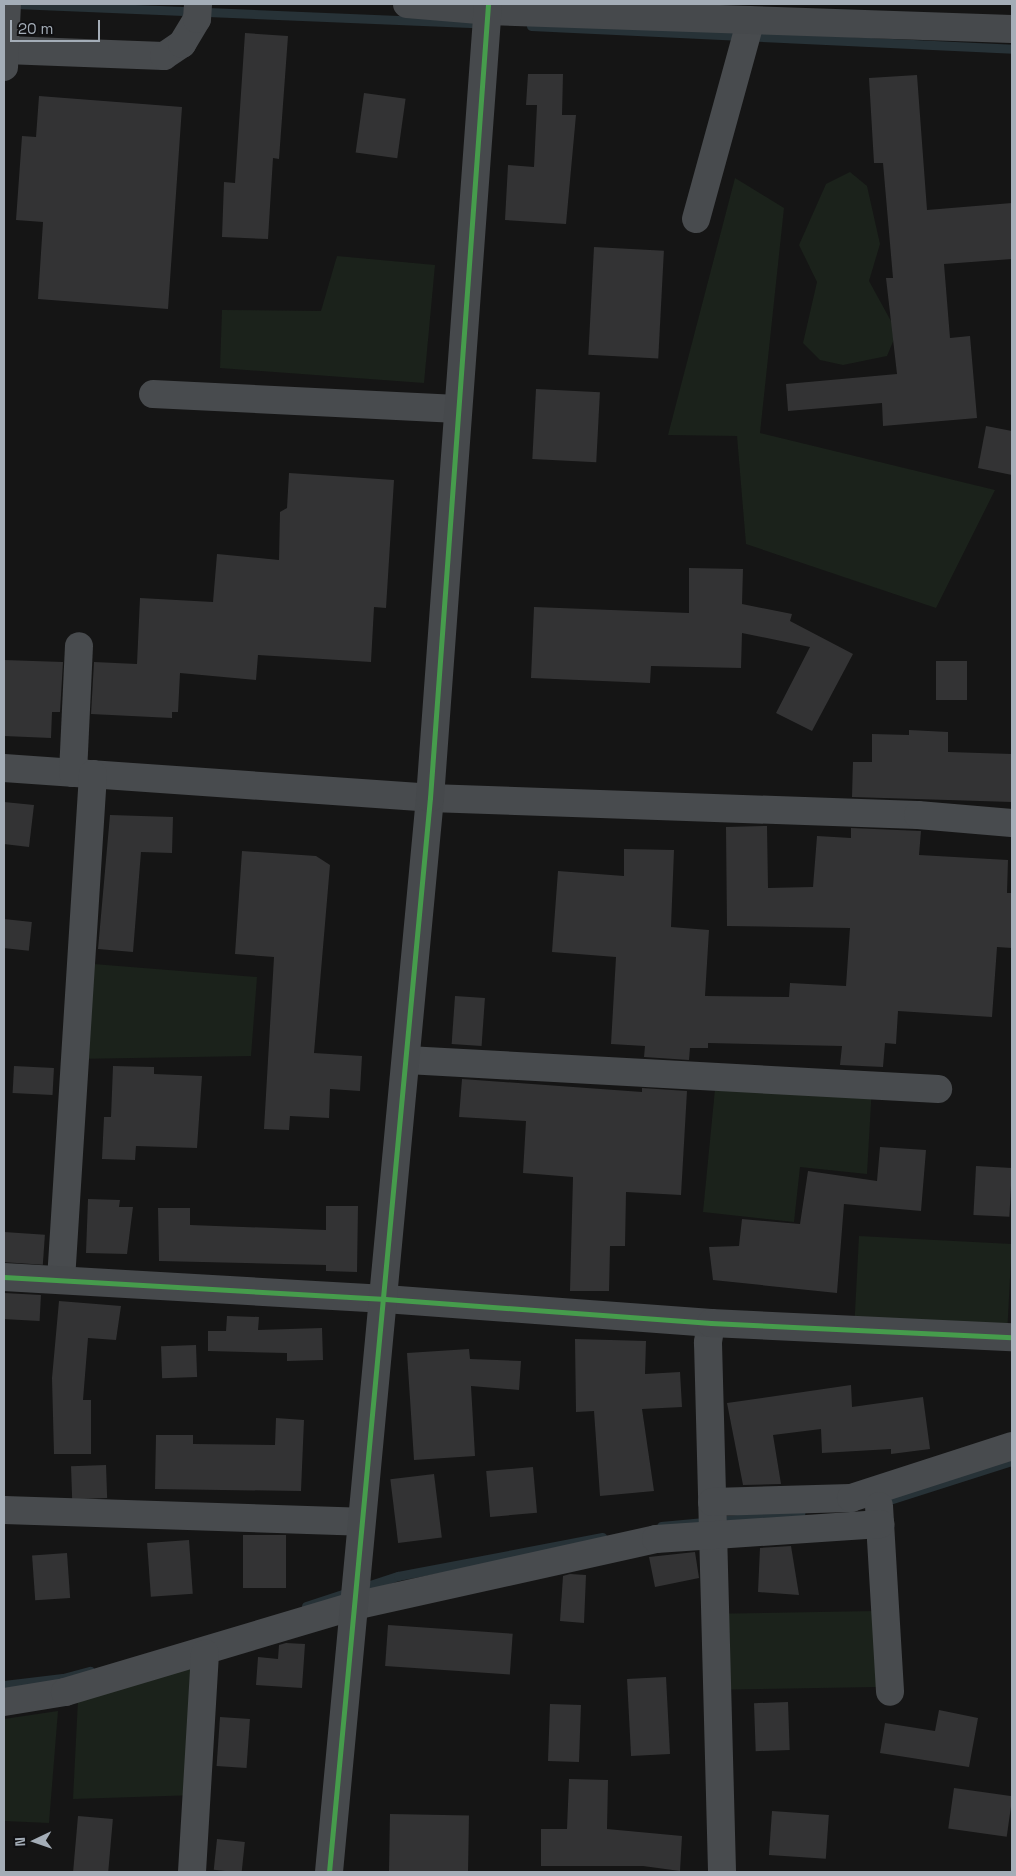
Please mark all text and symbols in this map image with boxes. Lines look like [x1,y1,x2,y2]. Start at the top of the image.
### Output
scale bar [12,10,102,42]
text: 20 m [18,19,53,38]
north arrow [10,1816,60,1866]
text: N [11,1837,29,1847]

